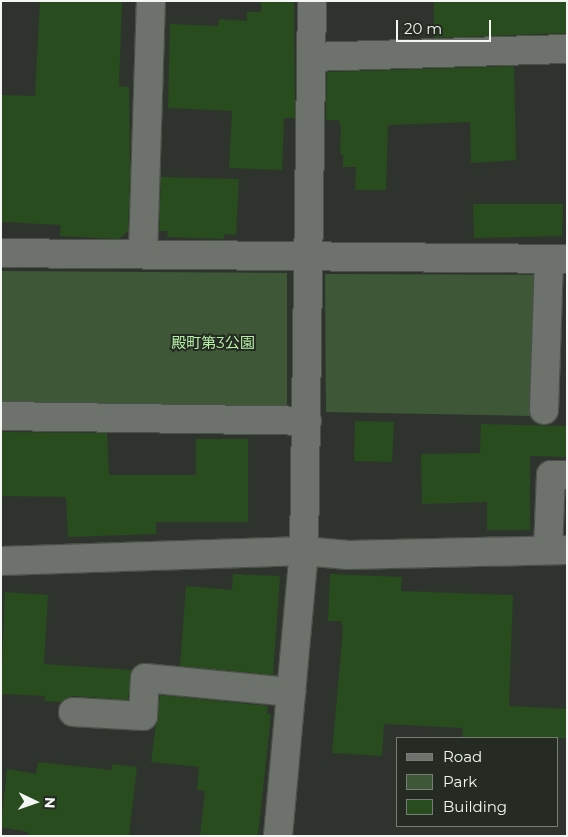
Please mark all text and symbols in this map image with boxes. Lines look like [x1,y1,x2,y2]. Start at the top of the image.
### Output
scale bar [398,10,493,42]
text: 20 m [404,19,442,38]
park label: 殿町第3公園 [171,334,255,352]
legend [396,737,558,827]
text: Road [443,747,482,766]
text: Park [443,772,477,791]
north arrow [10,777,60,827]
text: N [41,797,59,809]
text: Building [443,797,507,816]

